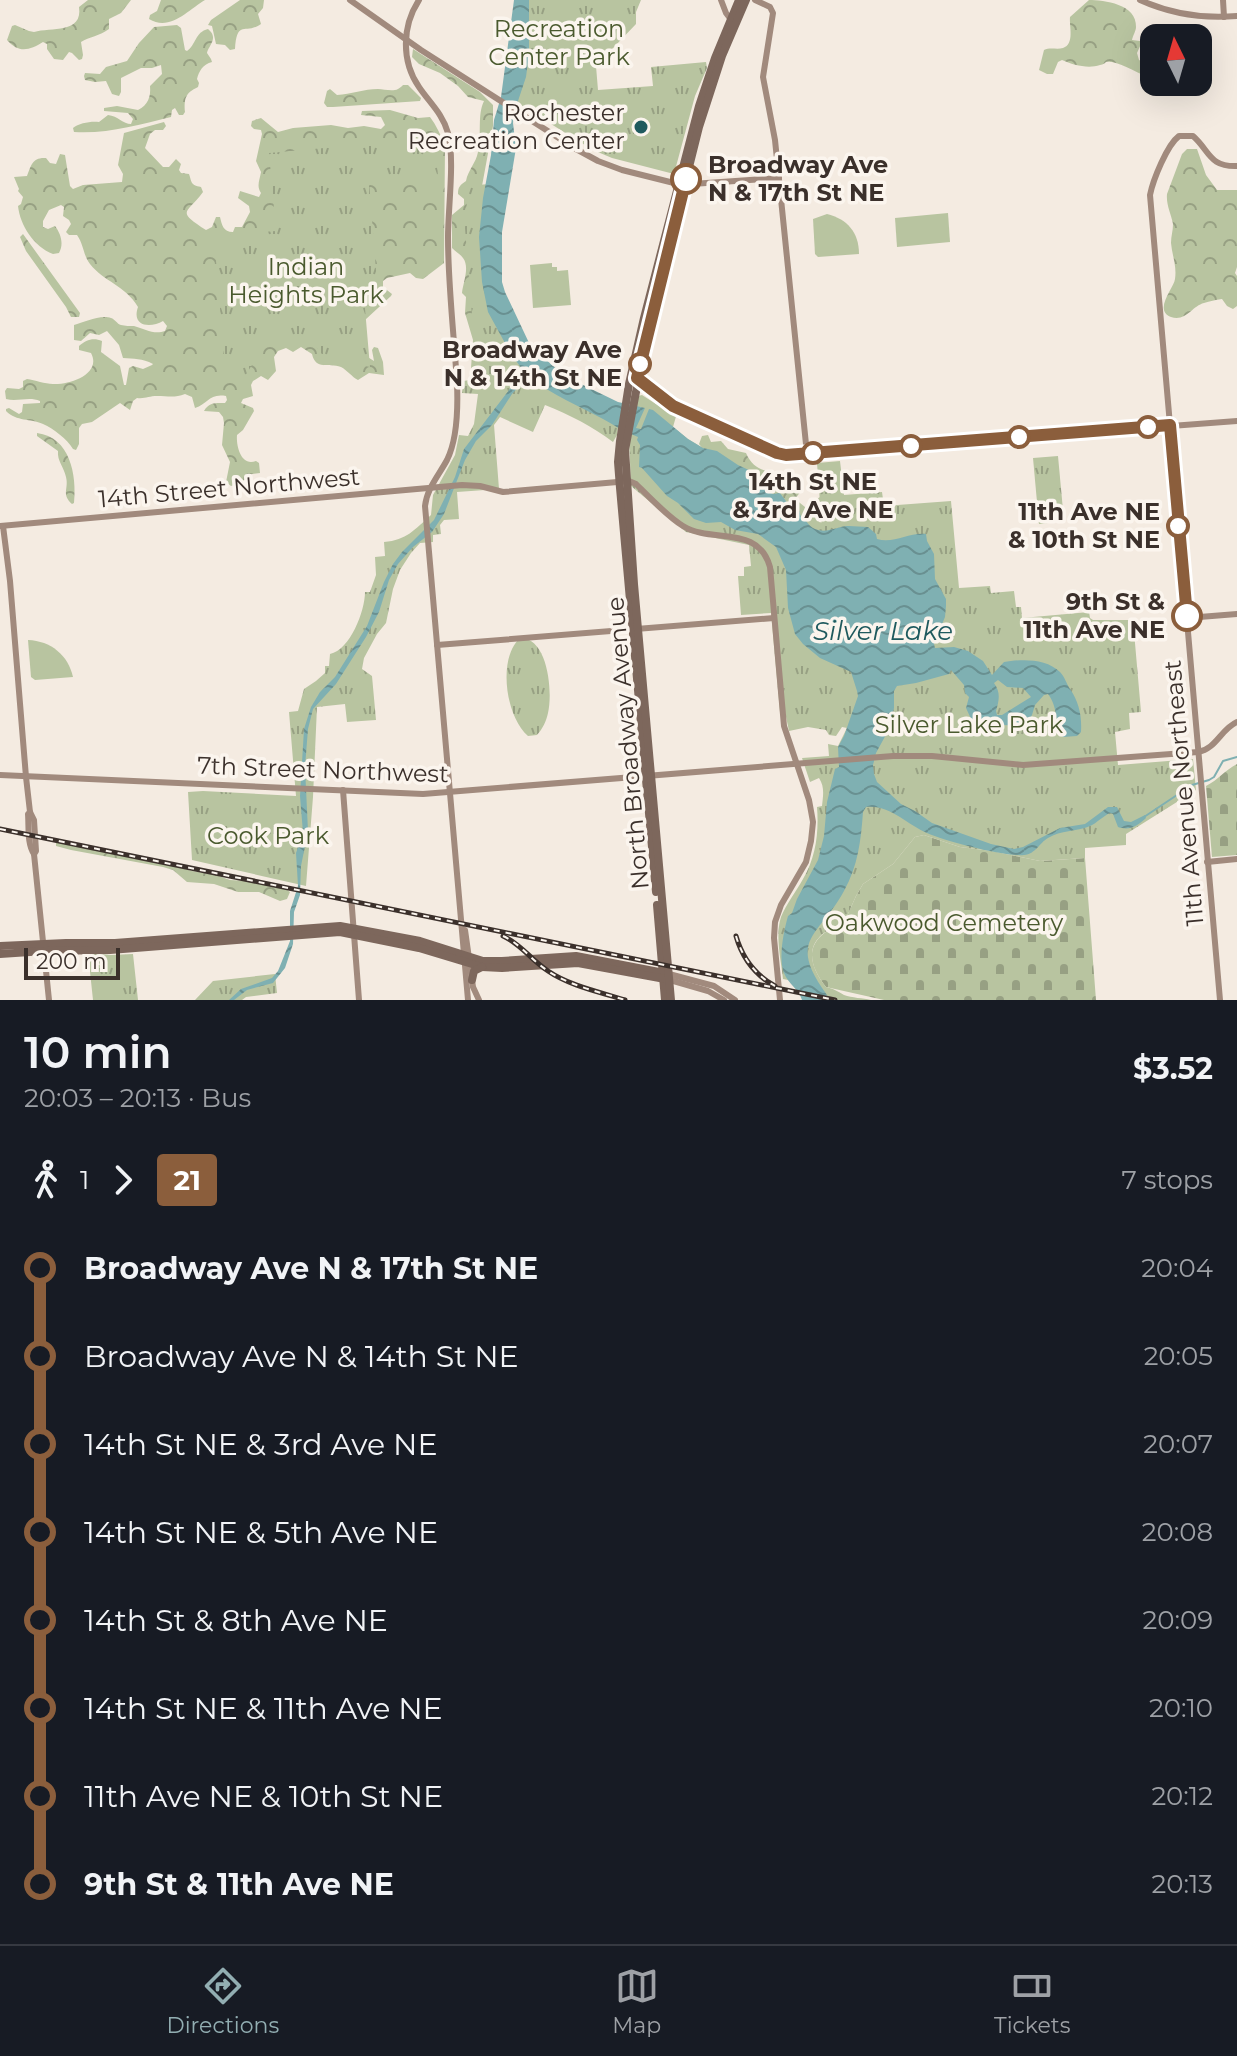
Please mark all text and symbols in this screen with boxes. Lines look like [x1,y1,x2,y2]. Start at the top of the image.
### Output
park label: Recreation Center Park [488,14,631,71]
north arrow [1140,24,1212,96]
map controls [1140,24,1212,96]
place label: Rochester Recreation Center [408,98,625,155]
marker: Rochester Recreation Center [632,118,650,136]
place label: Broadway Ave N & 17th St NE [708,150,888,207]
marker: Broadway Ave N & 17th St NE [671,164,701,194]
park label: Indian Heights Park [228,252,384,309]
place label: Broadway Ave N & 14th St NE [442,335,622,392]
marker: Broadway Ave N & 14th St NE [629,353,651,375]
unlabelled marker [1137,416,1159,438]
unlabelled marker [1008,426,1030,448]
unlabelled marker [900,435,922,457]
marker: 14th St NE & 3rd Ave NE [802,442,824,464]
street label: 14th Street Northwest [97,462,361,513]
place label: 14th St NE & 3rd Ave NE [732,467,894,524]
place label: 11th Ave NE & 10th St NE [1008,497,1160,554]
marker: 11th Ave NE & 10th St NE [1167,515,1189,537]
place label: 9th St & 11th Ave NE [1023,587,1165,644]
street label: North Broadway Avenue [600,595,655,891]
marker: 9th St & 11th Ave NE [1172,601,1202,631]
water label: Silver Lake [813,615,953,647]
street label: 11th Avenue Northeast [1157,659,1210,927]
park label: Silver Lake Park [875,710,1064,739]
street label: 7th Street Northwest [197,751,450,788]
park label: Cook Park [207,821,330,850]
park label: Oakwood Cemetery [825,908,1063,937]
scale bar [24,944,120,980]
text: 200 m [36,948,107,975]
text: 10 min [24,1025,172,1079]
text: $3.52 [1133,1050,1213,1087]
text: 20:03 – 20:13 · Bus [24,1082,251,1114]
icon: walk [24,1158,68,1202]
icon: forward [101,1158,145,1202]
text: 21 [173,1163,201,1197]
text: 1 [80,1164,89,1196]
text: 7 stops [1122,1164,1213,1196]
text: Broadway Ave N & 17th St NE [84,1250,538,1287]
text: 20:04 [1141,1252,1213,1284]
text: Broadway Ave N & 14th St NE [84,1338,519,1375]
text: 20:05 [1144,1340,1213,1372]
text: 14th St NE & 3rd Ave NE [84,1426,437,1463]
text: 20:07 [1143,1428,1213,1460]
text: 14th St NE & 5th Ave NE [84,1514,438,1551]
text: 20:08 [1142,1516,1213,1548]
text: 14th St & 8th Ave NE [84,1602,388,1639]
text: 20:09 [1143,1604,1213,1636]
text: 14th St NE & 11th Ave NE [84,1690,443,1727]
text: 20:10 [1149,1692,1213,1724]
text: 11th Ave NE & 10th St NE [84,1778,443,1815]
text: 20:12 [1151,1780,1213,1812]
text: 9th St & 11th Ave NE [84,1866,394,1903]
text: 20:13 [1152,1868,1213,1900]
tab: Directions [166,1964,279,2039]
tab: Map [612,1964,661,2039]
tab: Tickets [994,1964,1070,2039]

